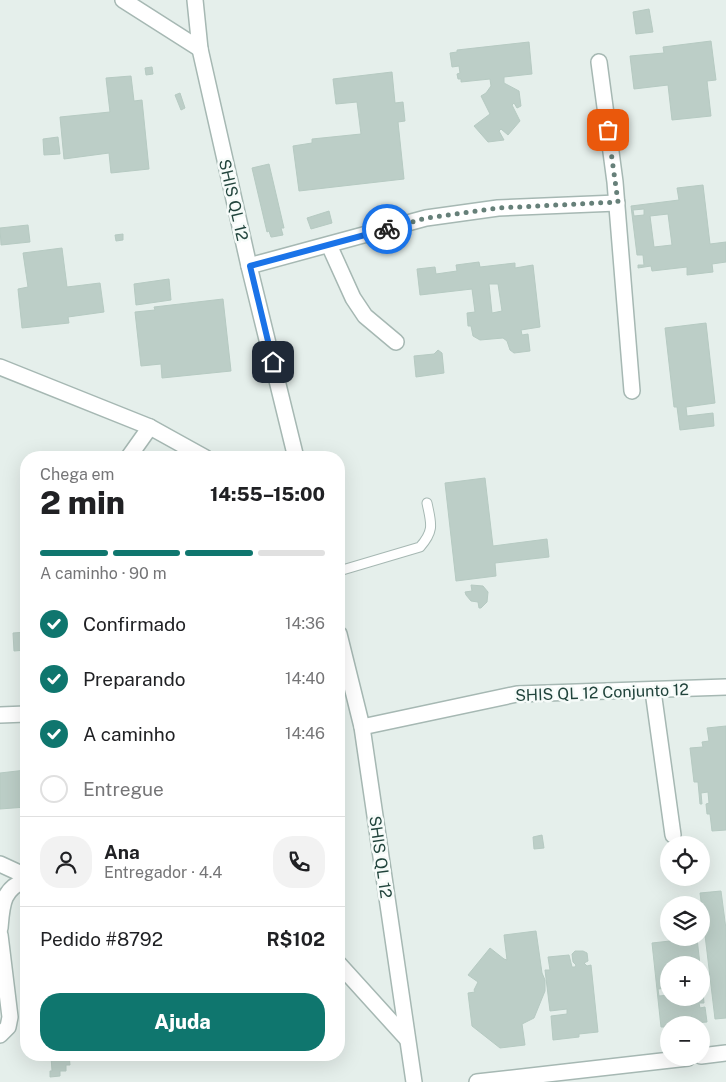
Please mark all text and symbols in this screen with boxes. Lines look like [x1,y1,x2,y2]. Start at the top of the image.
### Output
pin [587,109,629,151]
icon: bag [594,116,622,144]
street label: SHIS QL 12 [215,157,252,243]
courier [362,204,412,254]
icon: bike [373,215,401,243]
pin [252,341,294,383]
icon: home [259,348,287,376]
text: Chega em [40,465,114,484]
text: 14:55–15:00 [210,483,325,505]
text: 2 min [40,484,125,521]
text: A caminho · 90 m [40,564,167,583]
icon: check [40,610,68,638]
text: Confirmado [83,613,186,635]
text: 14:36 [285,614,325,633]
icon: check [40,665,68,693]
text: Preparando [83,668,185,690]
text: 14:40 [285,669,325,688]
street label: SHIS QL 12 Conjunto 12 [515,680,689,705]
icon: check [40,720,68,748]
text: A caminho [83,723,176,745]
text: 14:46 [285,724,325,743]
text: Entregue [83,778,164,800]
street label: SHIS QL 12 [365,815,396,900]
button: person [40,836,92,888]
button: phone [273,836,325,888]
map controls [660,836,710,1066]
button: locate [660,836,710,886]
text: Ana [104,841,140,863]
text: Entregador · 4.4 [104,863,222,882]
button: layers [660,896,710,946]
text: Pedido #8792 [40,928,163,950]
text: R$102 [266,928,325,950]
button: + [660,956,710,1006]
button: Ajuda [40,993,325,1051]
button: − [660,1016,710,1066]

